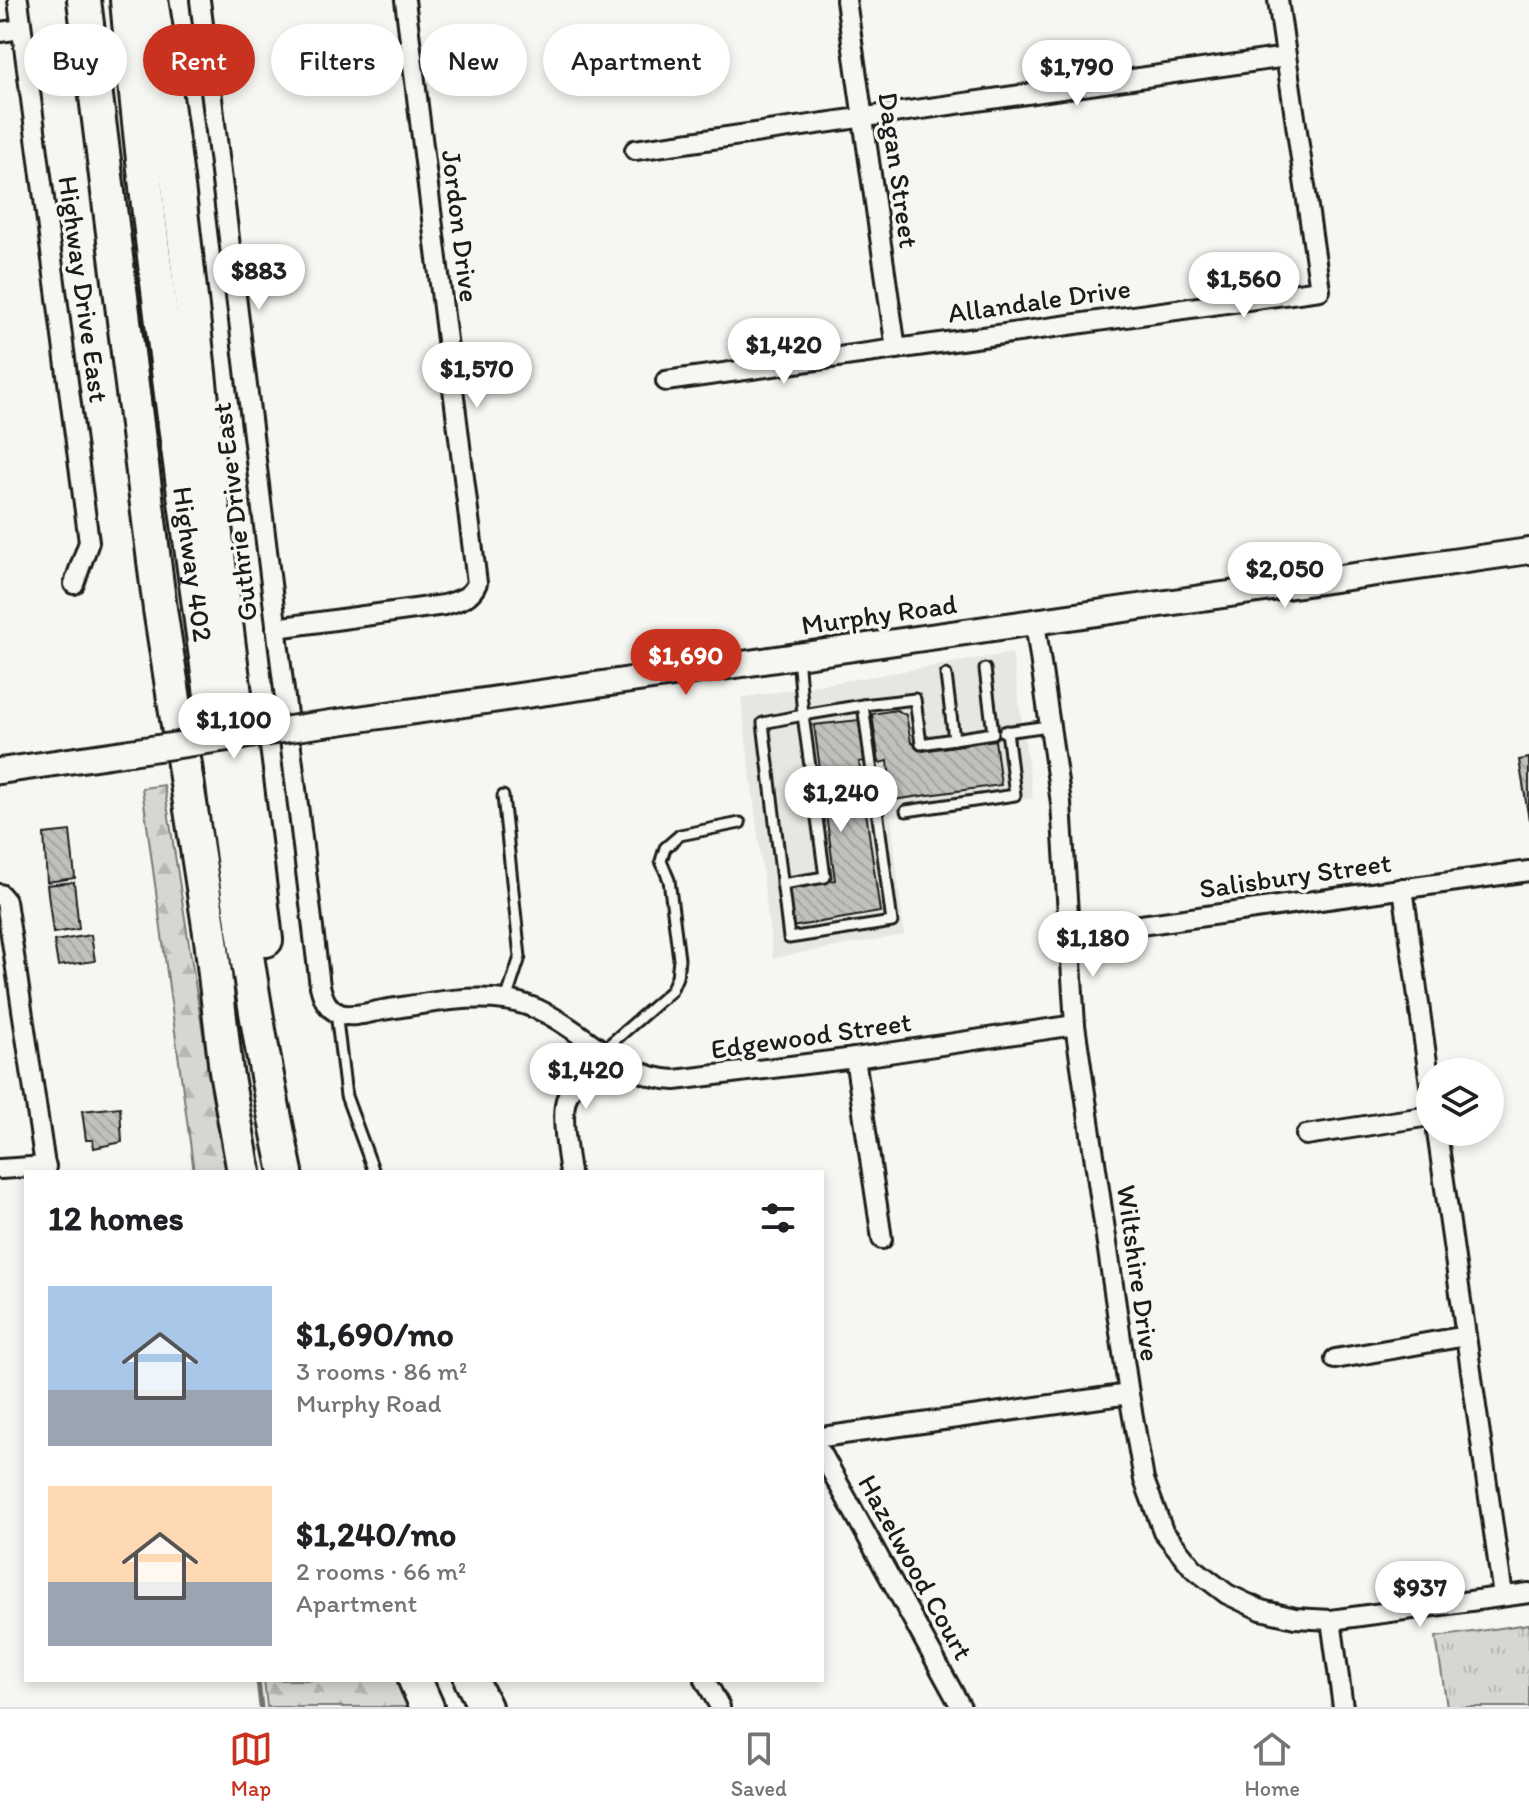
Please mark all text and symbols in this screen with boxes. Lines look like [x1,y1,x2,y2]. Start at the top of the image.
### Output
chip: Buy [24,24,127,96]
chip: Rent [143,24,255,96]
chip: Filters [271,24,404,96]
chip: New [420,24,527,96]
chip: Apartment [543,24,730,96]
pin: $1,790 [1012,40,1142,108]
text: $1,790 [1040,50,1114,82]
street label: Dagan Street [871,90,927,250]
street label: Jordon Drive [435,148,487,304]
street label: Highway Drive East [51,174,117,404]
pin: $883 [212,244,306,312]
pin: $1,560 [1179,252,1309,320]
text: $883 [231,254,287,286]
text: $1,560 [1207,262,1281,294]
street label: Allandale Drive [945,270,1133,330]
pin: $1,420 [719,318,849,386]
text: $1,420 [746,328,822,360]
pin: $1,570 [412,342,542,410]
text: $1,570 [440,352,514,384]
street label: Guthrie Drive East [204,401,264,623]
street label: Highway 402 [166,484,221,644]
pin: $2,050 [1220,542,1350,610]
text: $2,050 [1246,552,1324,584]
street label: Murphy Road [799,586,959,642]
pin: $1,690 [621,629,751,697]
text: $1,690 [649,639,723,671]
pin: $1,100 [169,693,299,761]
text: $1,100 [196,703,272,735]
pin: $1,240 [776,766,906,834]
text: $1,240 [803,776,879,808]
street label: Salisbury Street [1197,845,1393,905]
pin: $1,180 [1028,911,1158,979]
text: $1,180 [1056,921,1130,953]
street label: Edgewood Street [708,1004,914,1066]
pin: $1,420 [521,1043,651,1111]
text: $1,420 [548,1053,624,1085]
map controls [1416,1058,1504,1146]
button: layers [1416,1058,1504,1146]
street label: Wiltshire Drive [1110,1183,1168,1363]
icon: filters [756,1196,800,1240]
text: 12 homes [48,1198,184,1239]
text: $1,690/mo [296,1314,454,1355]
icon: home [112,1318,208,1414]
text: 3 rooms · 86 m² [296,1355,467,1387]
text: Murphy Road [296,1387,441,1419]
street label: Hazelwood Court [851,1468,981,1666]
text: $1,240/mo [296,1514,456,1555]
icon: home [112,1518,208,1614]
text: 2 rooms · 66 m² [296,1555,466,1587]
pin: $937 [1373,1561,1467,1629]
text: $937 [1393,1571,1447,1603]
text: Apartment [296,1587,417,1619]
tab: Map [229,1727,273,1802]
tab: Saved [731,1727,787,1802]
tab: Home [1245,1727,1300,1802]

